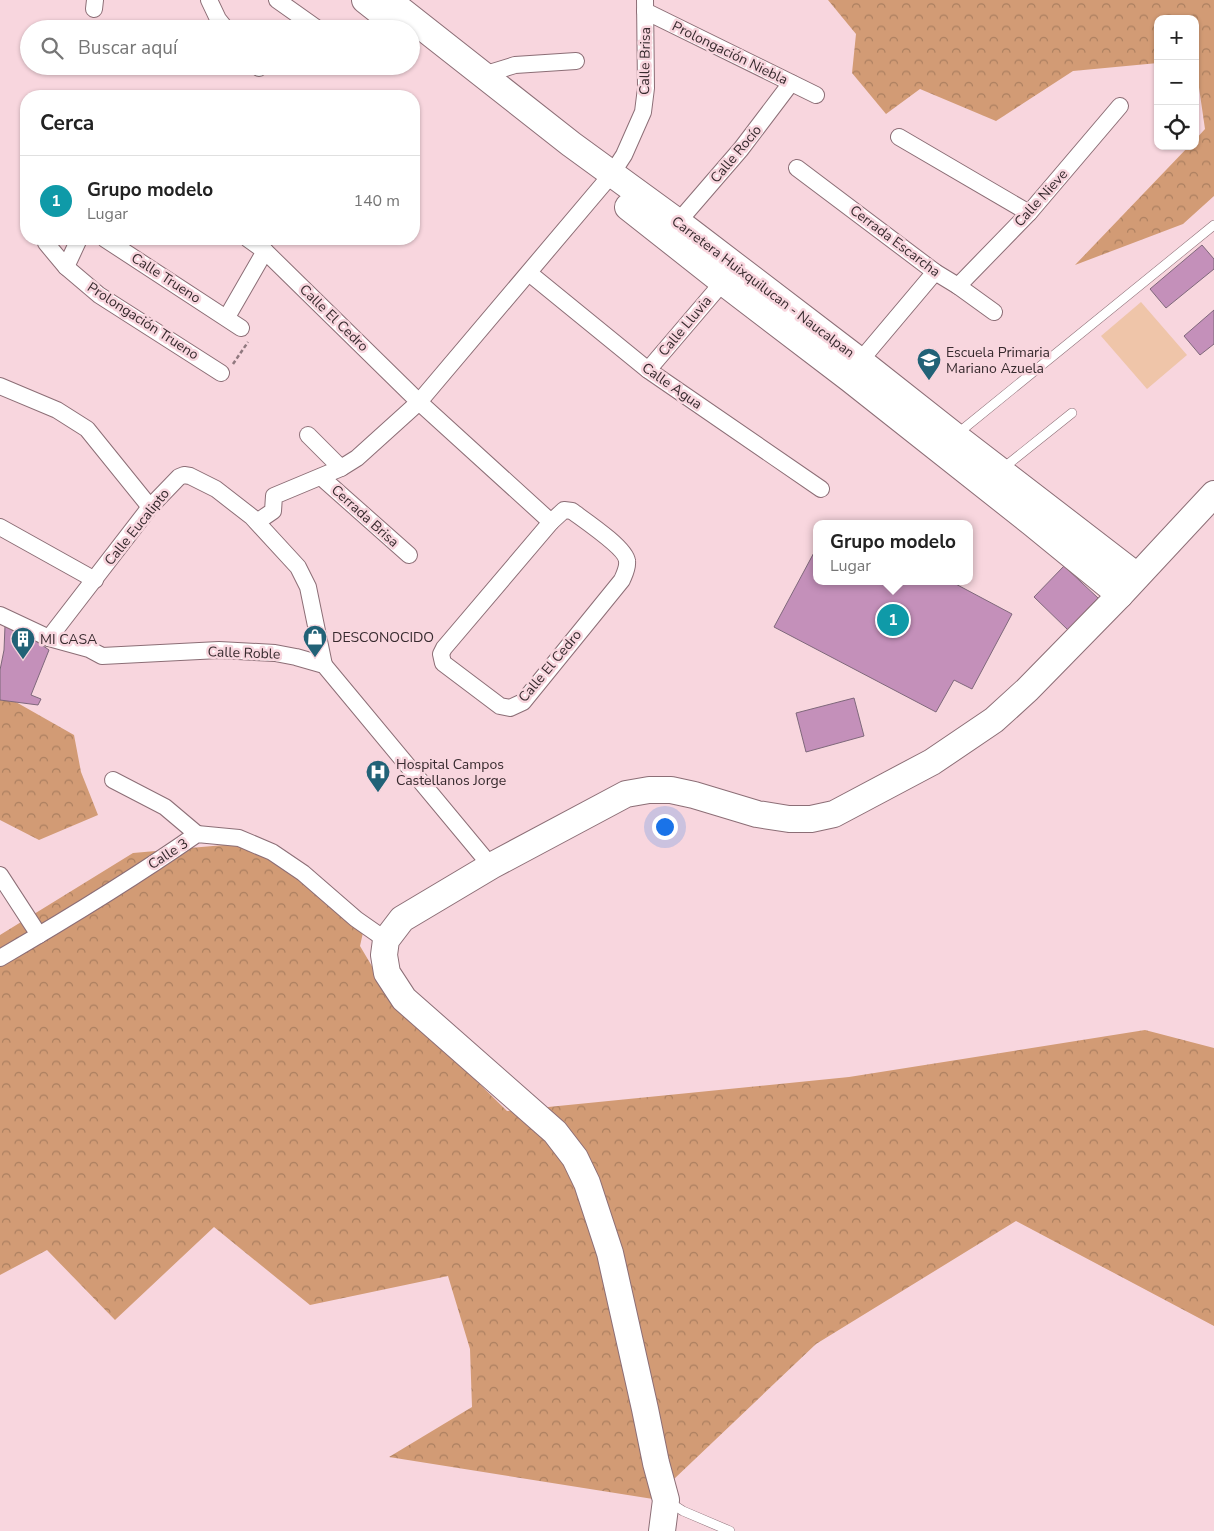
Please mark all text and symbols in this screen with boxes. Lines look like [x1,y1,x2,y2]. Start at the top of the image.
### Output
map controls [1154,15,1199,150]
button: + [1154,15,1199,60]
street label: Prolongación Niebla [669,17,791,89]
search box [20,20,420,75]
street label: Calle Brisa [635,27,655,95]
icon: search [38,34,66,62]
text: Buscar aquí [78,35,177,61]
button: − [1154,60,1199,105]
button: locate [1154,105,1199,150]
text: Cerca [40,109,94,137]
street label: Calle Rocío [706,121,766,187]
street label: Calle Nieve [1010,165,1072,231]
text: Grupo modelo [87,177,213,203]
text: 1 [51,190,61,212]
text: 140 m [353,190,400,212]
street label: Cerrada Escarcha [846,201,944,281]
text: Lugar [87,203,128,225]
street label: Carretera Huixquilucan - Naucalpan [668,212,858,362]
street label: Calle Trueno [128,248,205,308]
street label: Prolongación Trueno [84,278,203,364]
street label: Calle El Cedro [295,280,373,356]
street label: Calle Lluvia [654,292,716,360]
place label: Escuela Primaria Mariano Azuela [946,343,1050,378]
school or university icon: Escuela Primaria Mariano Azuela [916,347,942,381]
street label: Calle Agua [638,358,706,414]
street label: Cerrada Brisa [327,481,403,551]
street label: Calle Eucalipto [100,484,174,569]
popup [813,520,973,585]
text: Grupo modelo [830,529,956,555]
text: Lugar [830,555,871,577]
pin: 1 [877,601,909,639]
shop icon: DESCONOCIDO [302,624,328,658]
building icon: MI CASA [10,626,36,660]
street label: Calle El Cedro [514,626,586,706]
place label: DESCONOCIDO [332,628,434,647]
place label: MI CASA [40,630,97,649]
street label: Calle Roble [207,642,281,664]
place label: Hospital Campos Castellanos Jorge [396,755,506,790]
hospital icon: Hospital Campos Castellanos Jorge [365,759,391,793]
your location [652,814,678,840]
street label: Calle 3 [144,834,192,874]

